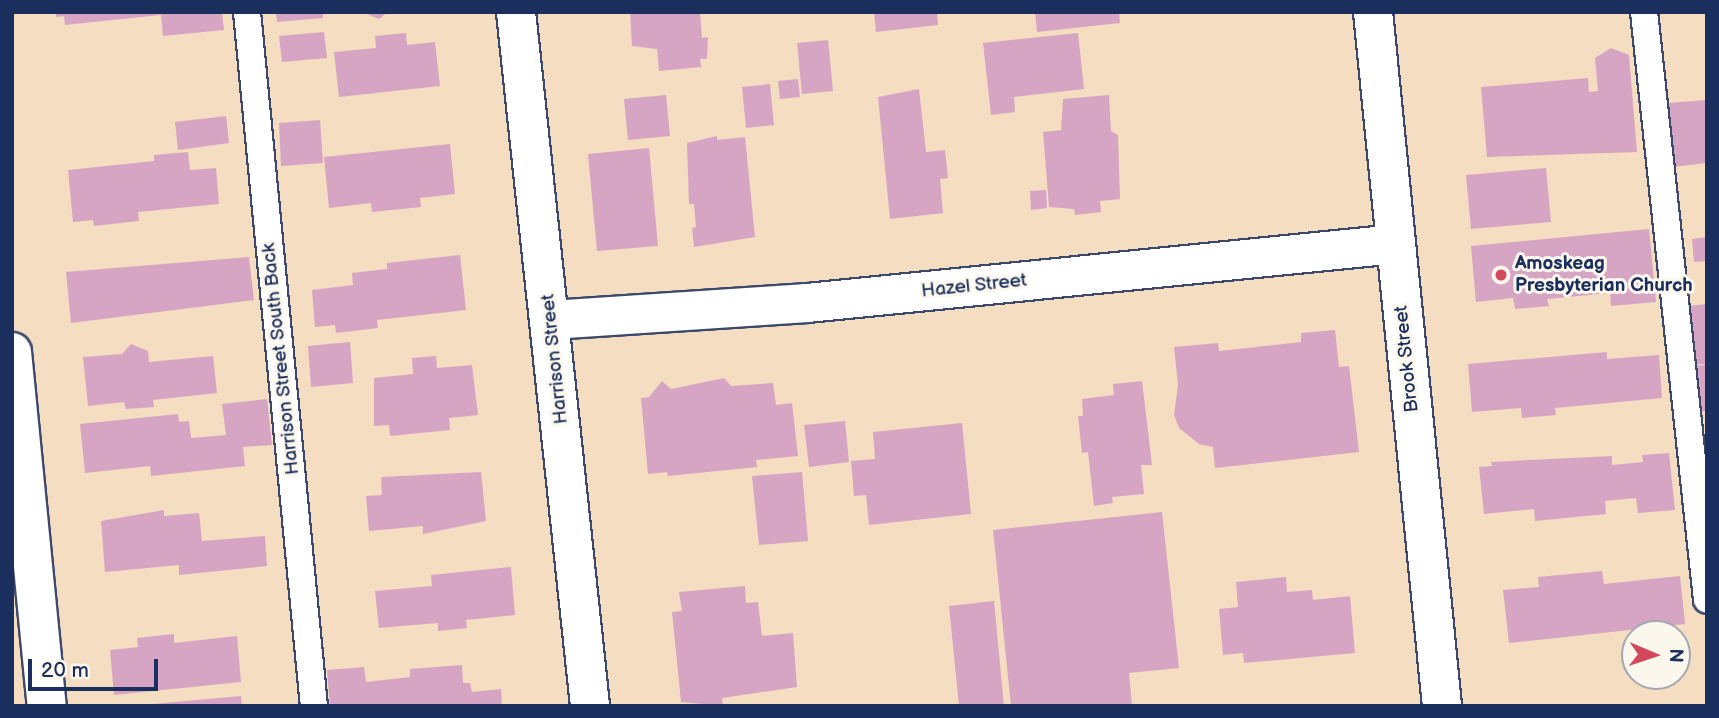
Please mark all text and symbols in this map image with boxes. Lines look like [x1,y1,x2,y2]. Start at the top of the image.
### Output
street label: Harrison Street South Back [257,242,305,476]
place label: Amoskeag Presbyterian Church [1515,253,1693,297]
marker: Amoskeag Presbyterian Church [1493,267,1509,283]
street label: Hazel Street [920,269,1028,303]
street label: Harrison Street [537,293,573,425]
street label: Brook Street [1390,304,1424,414]
north arrow [1621,620,1691,690]
scale bar [32,644,161,688]
text: N [1664,648,1687,663]
text: 20 m [41,658,89,683]

